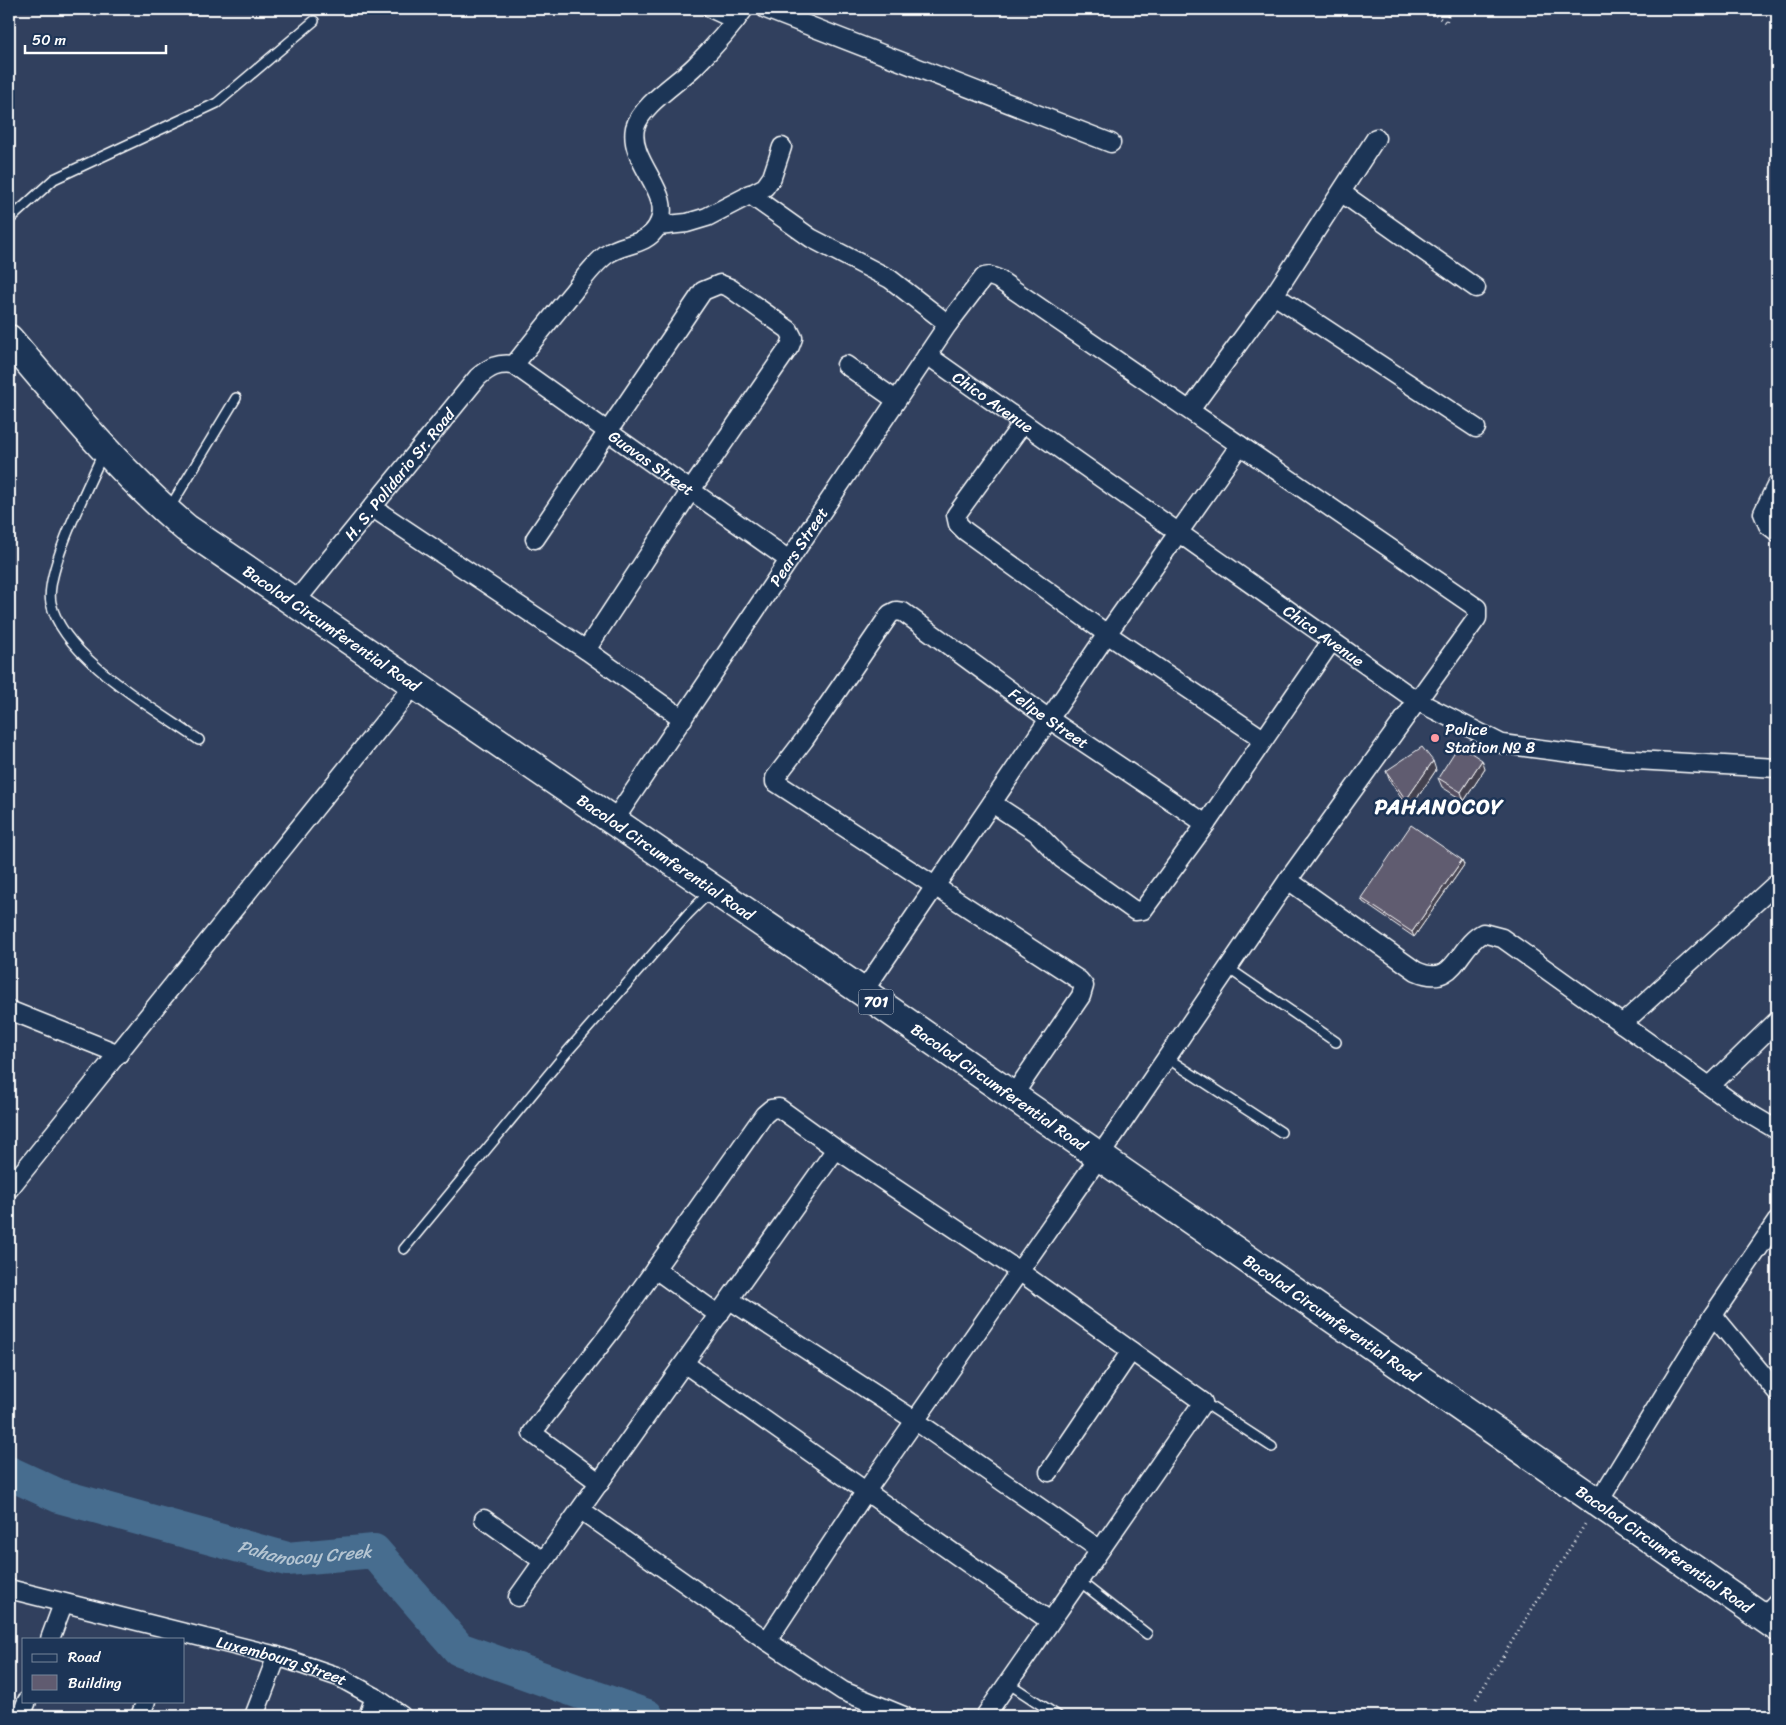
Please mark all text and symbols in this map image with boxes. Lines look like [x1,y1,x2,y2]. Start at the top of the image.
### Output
scale bar [25,22,166,54]
text: 50 m [32,27,67,53]
street label: Chico Avenue [946,363,1040,441]
street label: H. S. Polidario Sr. Road [336,400,464,547]
street label: Guavas Street [602,422,700,504]
street label: Pears Street [761,501,836,593]
street label: Bacolod Circumferential Road [237,557,428,701]
street label: Chico Avenue [1277,597,1371,675]
street label: Felipe Street [1002,680,1095,757]
place label: Police Station № 8 [1445,715,1536,762]
marker: Police Station № 8 [1429,732,1441,744]
street label: Bacolod Circumferential Road [571,786,762,930]
district label: PAHANOCOY [1375,788,1505,826]
road number: 701 [858,990,894,1014]
street label: Bacolod Circumferential Road [905,1015,1095,1160]
street label: Bacolod Circumferential Road [1237,1246,1427,1391]
street label: Bacolod Circumferential Road [1570,1477,1760,1622]
water label: Pahanocoy Creek [234,1530,375,1575]
street label: Luxembourg Street [213,1627,353,1694]
legend [22,1638,185,1702]
text: Road [68,1644,101,1670]
text: Building [68,1670,122,1696]

